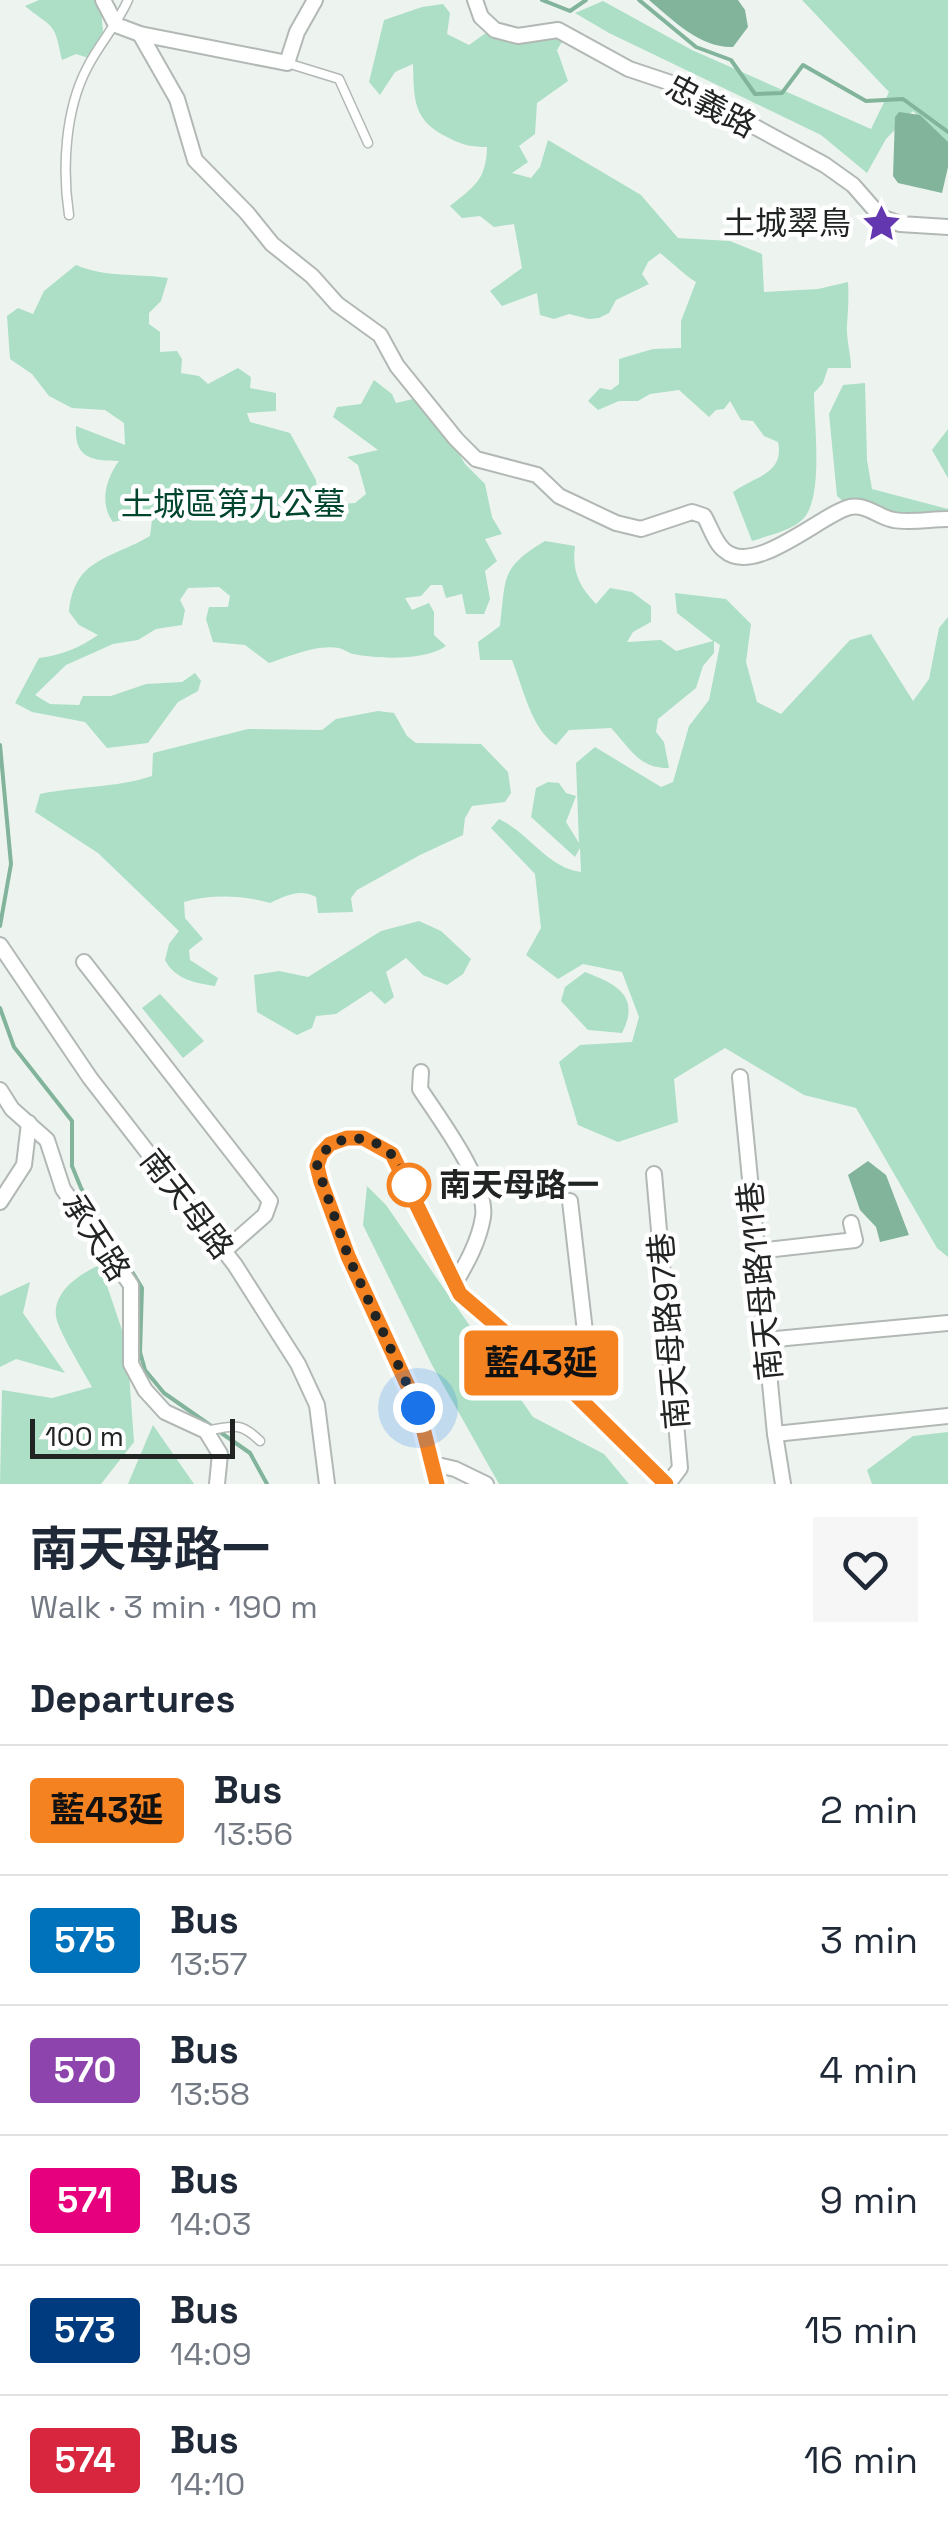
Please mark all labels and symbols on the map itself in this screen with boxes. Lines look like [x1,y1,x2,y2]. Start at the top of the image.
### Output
street label: 忠義路 [659,66,763,146]
place icon: 土城翠鳥 [860,202,902,244]
place label: 土城翠鳥 [723,203,851,243]
park label: 土城區第九公墓 [121,484,345,524]
street label: 南天母路 [132,1141,242,1267]
marker: 南天母路一 [388,1164,430,1206]
place label: 南天母路一 [439,1165,599,1205]
street label: 南天母路111巷 [730,1179,790,1383]
street label: 承天路 [53,1186,139,1288]
street label: 南天母路97巷 [640,1231,698,1431]
line badge: 藍43延 [471,1330,611,1396]
your location [393,1383,443,1433]
scale bar [30,1414,235,1458]

